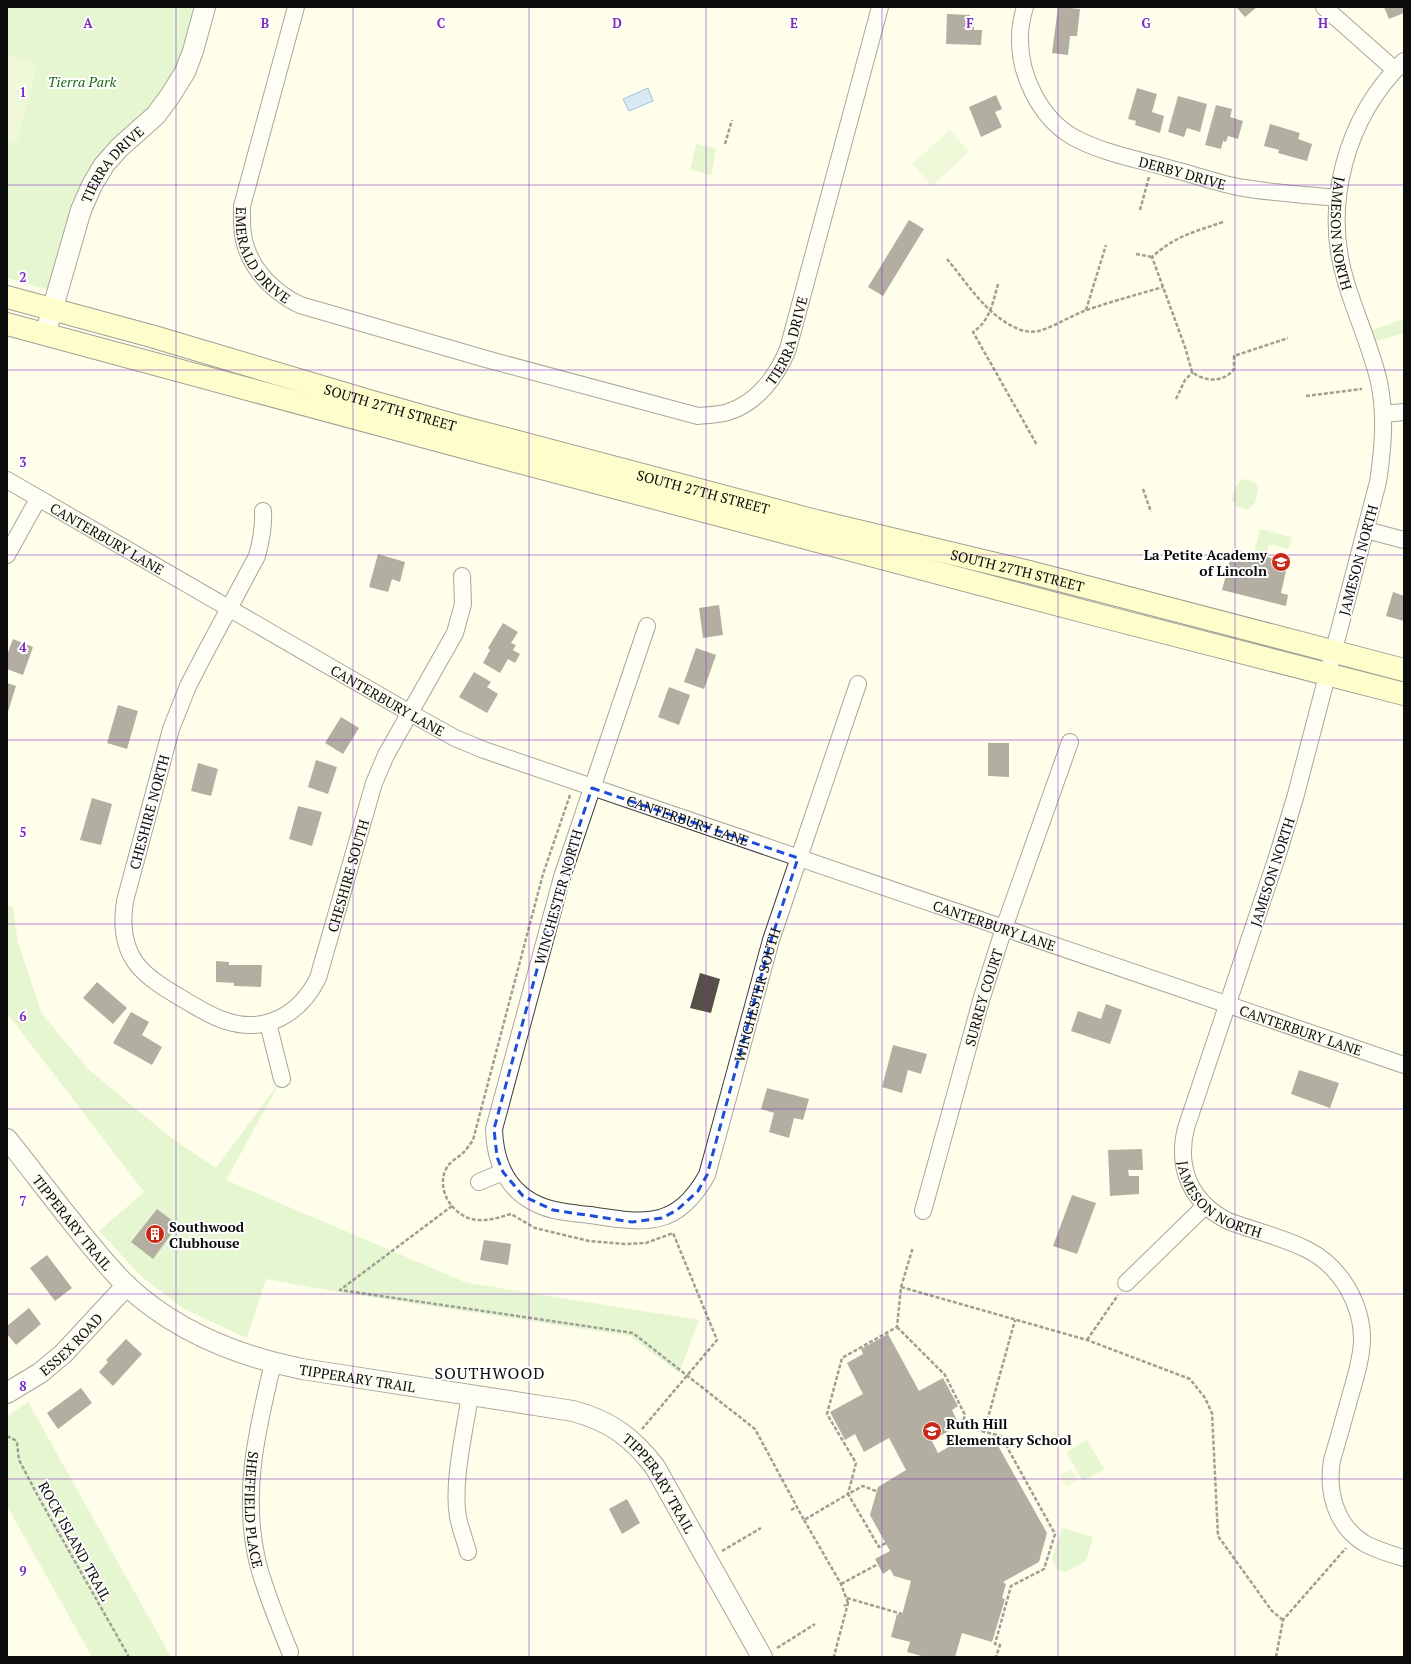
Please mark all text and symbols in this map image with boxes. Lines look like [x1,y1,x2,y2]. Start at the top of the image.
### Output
text: A [83,14,93,32]
text: B [261,14,269,32]
text: C [437,14,445,32]
text: D [612,14,622,32]
text: E [790,14,798,32]
text: F [966,14,974,32]
text: G [1141,14,1151,32]
text: H [1318,14,1328,32]
park label: Tierra Park [48,72,116,91]
text: 1 [19,83,27,101]
street label: TIERRA DRIVE [76,121,147,206]
street label: DERBY DRIVE [1137,151,1228,193]
street label: JAMESON NORTH [1327,175,1357,292]
street label: EMERALD DRIVE [232,207,294,307]
text: 2 [19,268,27,286]
street label: TIERRA DRIVE [761,294,811,389]
street label: SOUTH 27TH STREET [322,379,459,435]
text: 3 [19,453,27,471]
street label: SOUTH 27TH STREET [635,464,772,518]
street label: CANTERBURY LANE [47,498,168,578]
street label: JAMESON NORTH [1334,503,1382,617]
street label: SOUTH 27TH STREET [949,544,1087,596]
place label: La Petite Academy of Lincoln [1144,545,1268,580]
school or university icon: La Petite Academy of Lincoln [1270,551,1292,573]
text: 4 [19,638,27,656]
street label: CANTERBURY LANE [328,660,448,740]
street label: CHESHIRE NORTH [125,752,173,872]
street label: CANTERBURY LANE [624,790,752,850]
street label: JAMESON NORTH [1245,815,1299,929]
street label: CHESHIRE SOUTH [322,817,373,934]
text: 5 [19,823,27,841]
street label: WINCHESTER NORTH [530,827,586,967]
street label: CANTERBURY LANE [931,895,1058,955]
street label: WINCHESTER SOUTH [729,925,784,1064]
street label: SURREY COURT [959,946,1006,1048]
street label: CANTERBURY LANE [1237,1000,1365,1060]
text: 6 [19,1007,27,1025]
street label: JAMESON NORTH [1174,1159,1264,1241]
street label: TIPPERARY TRAIL [29,1170,117,1274]
text: 7 [19,1192,27,1210]
place label: Southwood Clubhouse [169,1217,245,1252]
building icon: Southwood Clubhouse [144,1223,166,1245]
street label: ESSEX ROAD [35,1308,106,1379]
street label: TIPPERARY TRAIL [298,1359,417,1396]
district label: SOUTHWOOD [434,1362,546,1384]
text: 8 [19,1377,27,1395]
place label: Ruth Hill Elementary School [946,1414,1072,1449]
school or university icon: Ruth Hill Elementary School [921,1420,943,1442]
street label: TIPPERARY TRAIL [619,1428,700,1536]
street label: SHEFFIELD PLACE [241,1450,268,1570]
street label: ROCK ISLAND TRAIL [34,1478,116,1604]
text: 9 [19,1562,27,1580]

